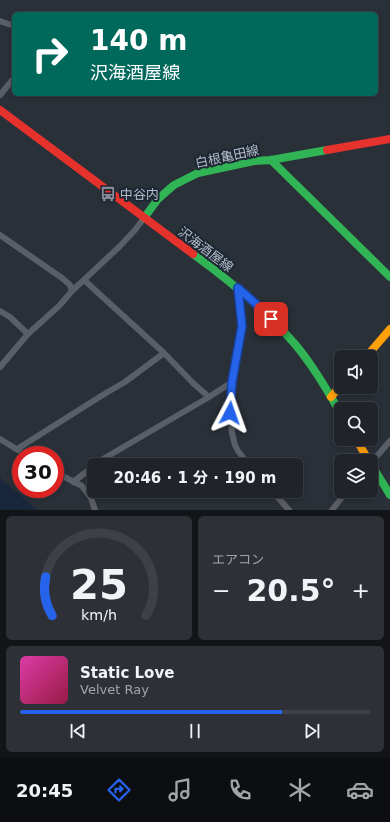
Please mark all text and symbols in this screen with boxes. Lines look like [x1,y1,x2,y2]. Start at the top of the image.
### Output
text: 140 m [90,24,187,57]
icon: right [24,28,76,80]
text: 沢海酒屋線 [90,62,180,83]
street label: 白根亀田線 [194,142,260,171]
bus stop icon: 中谷内 [99,185,117,203]
place label: 中谷内 [120,187,159,202]
street label: 沢海酒屋線 [175,224,236,275]
pin [254,302,288,336]
icon: arrive [260,308,282,330]
map controls [334,350,378,498]
button: sound [334,350,378,394]
position arrow [209,392,251,434]
button: search [334,402,378,446]
speed limit sign: 30 [12,446,64,498]
button: layers [334,454,378,498]
text: 20:46 · 1 分 · 190 m [114,469,276,487]
text: エアコン [212,552,264,567]
text: 25 [70,560,128,609]
text: 20.5° [246,573,336,608]
text: − [212,578,230,603]
text: + [352,578,370,603]
text: km/h [81,607,117,623]
text: Static Love [80,664,174,682]
text: Velvet Ray [80,682,149,697]
icon: previous [67,720,89,742]
icon: pause [184,720,206,742]
icon: next [301,720,323,742]
icon: directions [105,776,133,804]
icon: music [166,776,194,804]
icon: phone [226,776,254,804]
icon: climate [286,776,314,804]
icon: car [346,776,374,804]
text: 20:45 [16,780,73,801]

